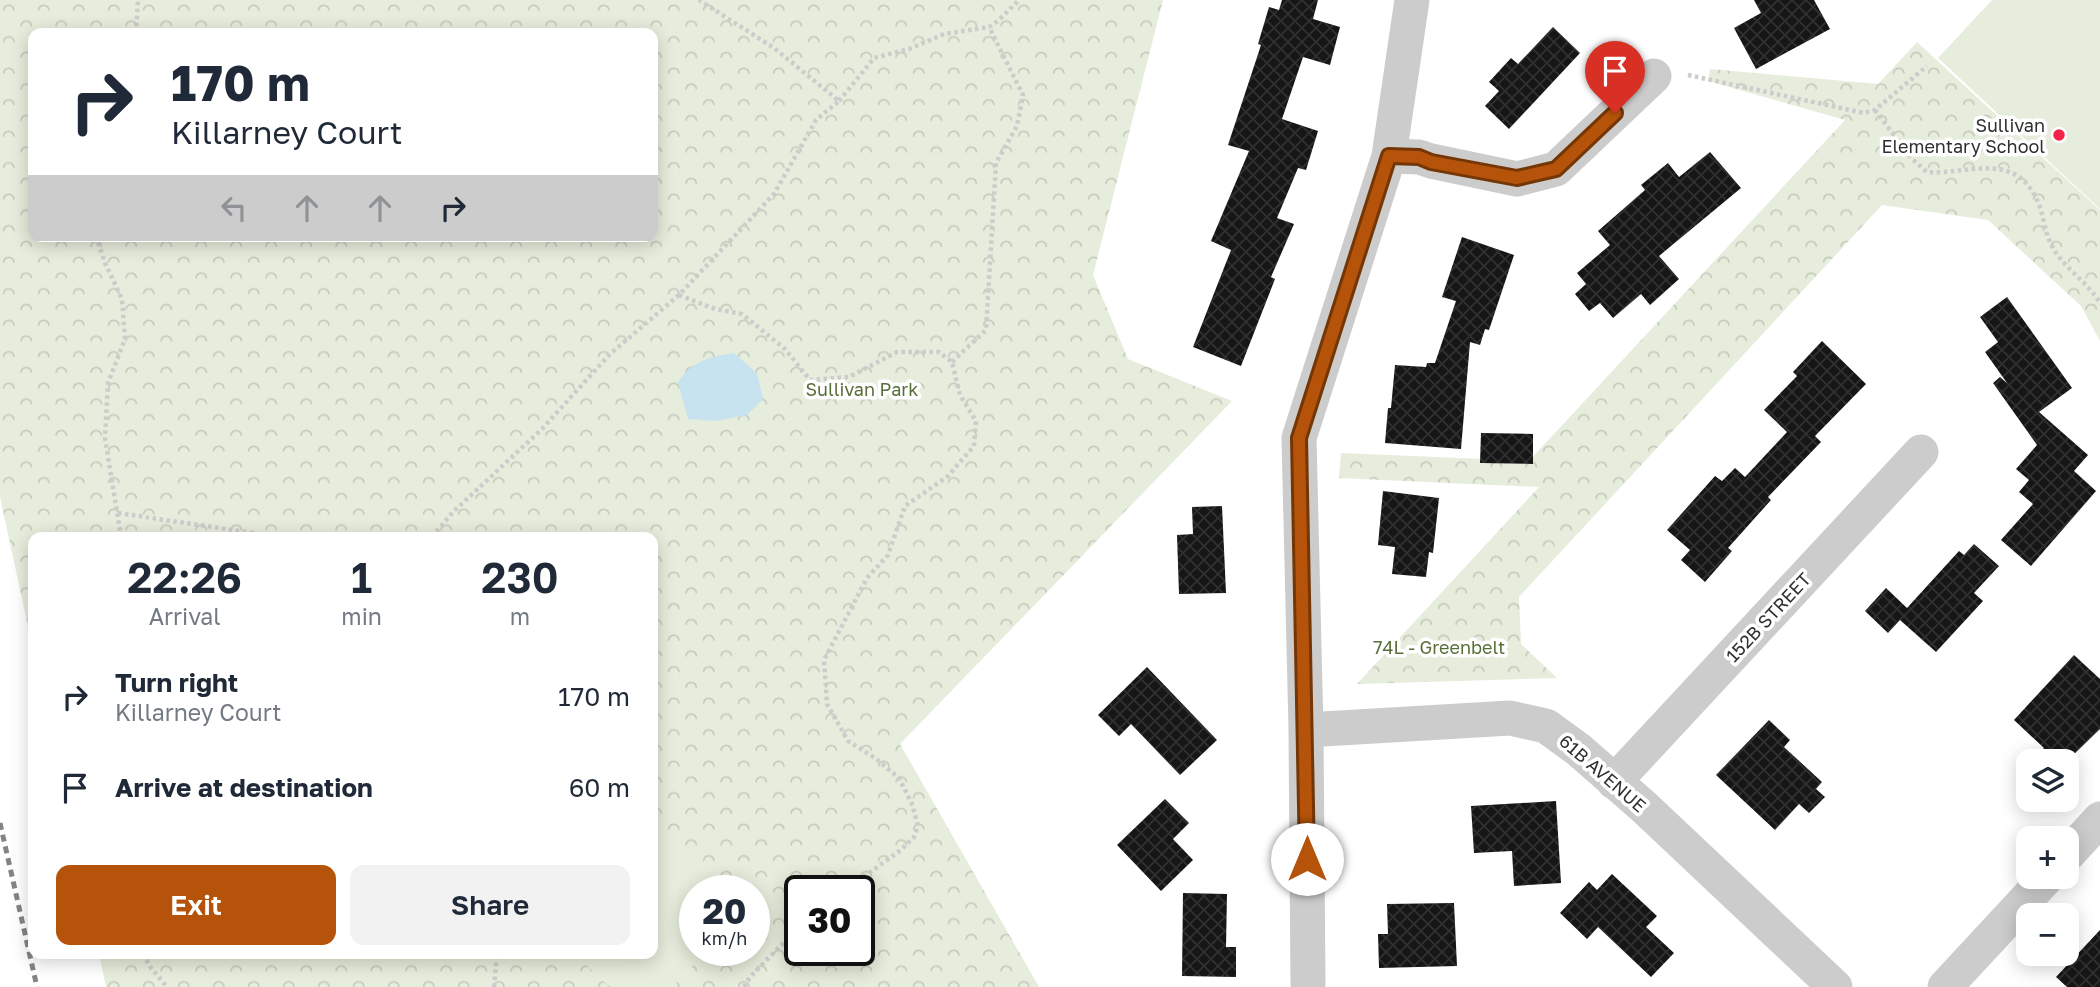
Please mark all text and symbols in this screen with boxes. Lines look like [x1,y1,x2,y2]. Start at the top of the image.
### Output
pin [1585,41,1645,113]
icon: arrive [1596,52,1634,90]
text: 170 m [171,53,310,112]
icon: right [56,56,147,147]
text: Killarney Court [171,113,402,151]
place label: Sullivan Elementary School [1881,114,2045,157]
marker: Sullivan Elementary School [2051,127,2067,143]
icon: left [215,189,253,227]
icon: ahead [288,189,326,227]
icon: ahead [361,189,399,227]
icon: right [434,189,472,227]
park label: Sullivan Park [805,378,919,400]
text: 22:26 [127,552,242,602]
text: 1 [351,552,372,602]
text: 230 [481,552,559,602]
street label: 152B STREET [1721,568,1815,666]
text: Arrival [149,602,221,630]
text: min [341,602,382,630]
text: m [510,602,530,630]
park label: 74L - Greenbelt [1373,636,1505,658]
text: Turn right [115,667,238,698]
icon: right [56,678,94,716]
text: 170 m [558,681,630,712]
text: Killarney Court [115,698,281,726]
street label: 61B AVENUE [1555,729,1651,817]
map controls [2016,749,2079,966]
button: layers [2016,749,2079,812]
icon: arrive [56,769,94,807]
text: Arrive at destination [115,772,373,803]
text: 60 m [569,772,630,803]
position arrow [1270,822,1344,896]
button: + [2016,826,2079,889]
button: Exit [56,865,336,945]
button: Share [350,865,630,945]
speed limit sign: 30 [784,875,875,966]
text: 20 [702,890,747,932]
button: − [2016,903,2079,966]
text: km/h [702,927,747,949]

